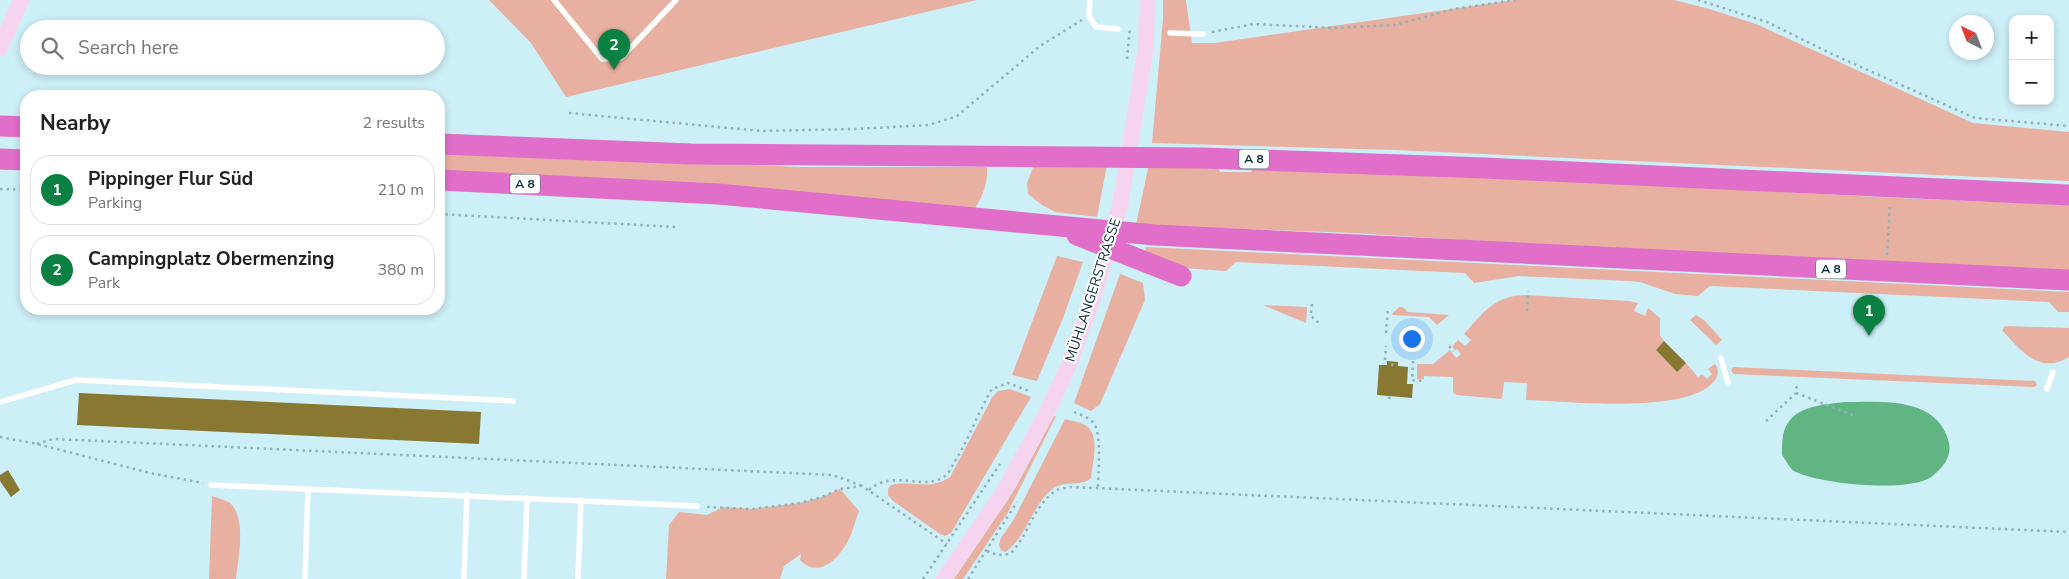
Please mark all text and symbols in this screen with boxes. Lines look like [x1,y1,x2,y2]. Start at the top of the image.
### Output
north arrow [1949,15,1994,60]
map controls [2009,15,2054,105]
button: + [2009,15,2054,60]
search box [20,20,445,75]
pin: 2 [598,29,630,70]
icon: search [38,34,66,62]
text: Search here [78,35,179,61]
button: − [2009,60,2054,105]
text: Nearby [40,109,110,137]
text: 2 results [363,112,425,134]
road number: A 8 [1239,150,1269,168]
text: Pippinger Flur Süd [88,166,253,192]
road number: A 8 [510,174,540,193]
text: 1 [52,179,62,201]
text: 210 m [377,179,424,201]
text: Parking [88,192,142,214]
street label: MÜHLANGERSTRASSE [1061,216,1125,364]
text: Campingplatz Obermenzing [88,246,334,272]
text: 2 [52,259,62,281]
text: 380 m [377,259,424,281]
road number: A 8 [1816,260,1846,278]
text: Park [88,272,120,294]
pin: 1 [1853,295,1885,336]
your location [1399,326,1425,352]

